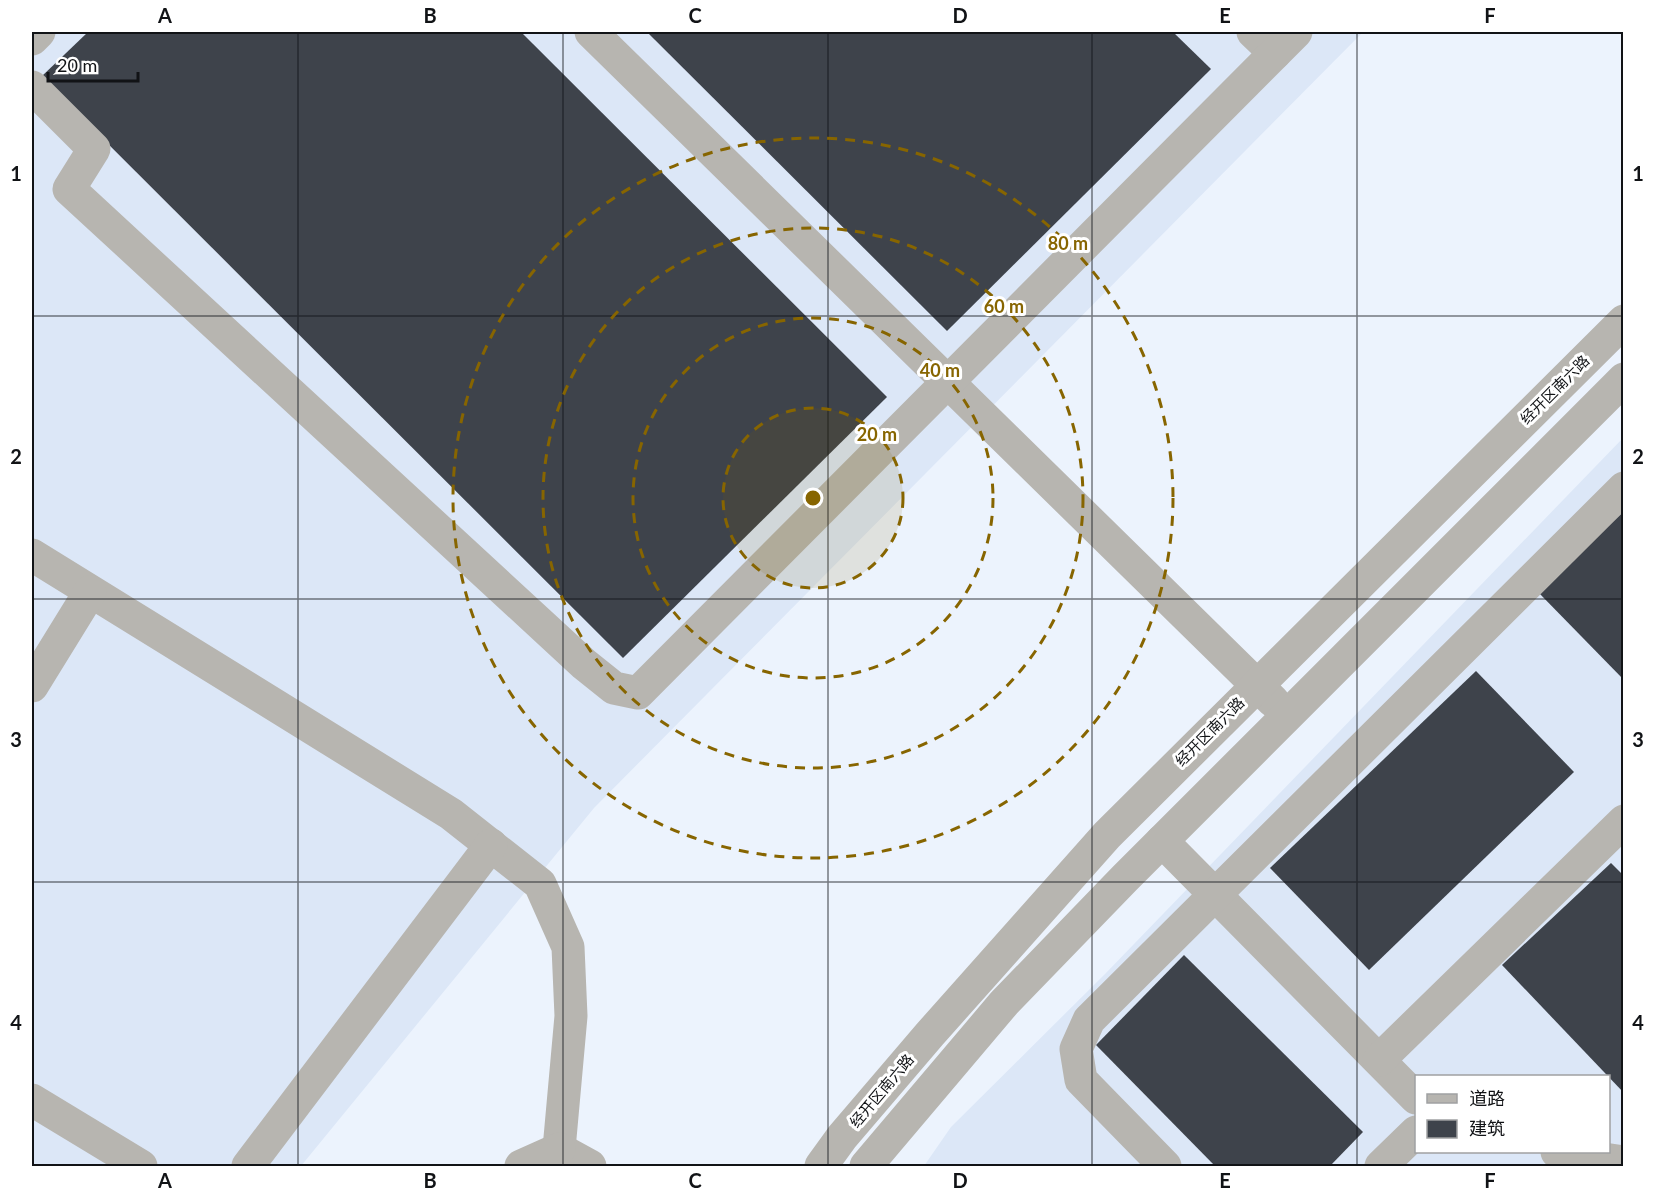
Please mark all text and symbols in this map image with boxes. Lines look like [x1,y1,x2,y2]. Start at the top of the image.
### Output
text: A [157,3,172,27]
text: B [423,3,437,27]
text: C [688,3,702,27]
text: D [952,3,968,27]
text: E [1219,3,1231,27]
text: F [1484,3,1496,27]
scale bar [48,45,138,83]
text: 20 m [57,54,97,76]
text: 1 [10,161,22,185]
text: 1 [1632,161,1644,185]
text: 80 m [1048,232,1088,254]
text: 60 m [984,295,1024,317]
street label: 经开区南六路 [1516,351,1592,427]
text: 40 m [920,359,960,381]
text: 20 m [857,423,897,445]
text: 2 [10,444,22,468]
text: 2 [1632,444,1644,468]
centre of rings [803,488,823,508]
street label: 经开区南六路 [1171,693,1247,769]
text: 3 [10,727,22,751]
text: 3 [1632,727,1644,751]
text: 4 [10,1010,22,1034]
text: 4 [1632,1010,1644,1034]
street label: 经开区南六路 [845,1050,917,1131]
legend [1415,1075,1610,1153]
text: 道路 [1469,1087,1505,1109]
text: 建筑 [1469,1117,1505,1139]
text: A [157,1168,172,1192]
text: B [423,1168,437,1192]
text: C [688,1168,702,1192]
text: D [952,1168,968,1192]
text: E [1219,1168,1231,1192]
text: F [1484,1168,1496,1192]

